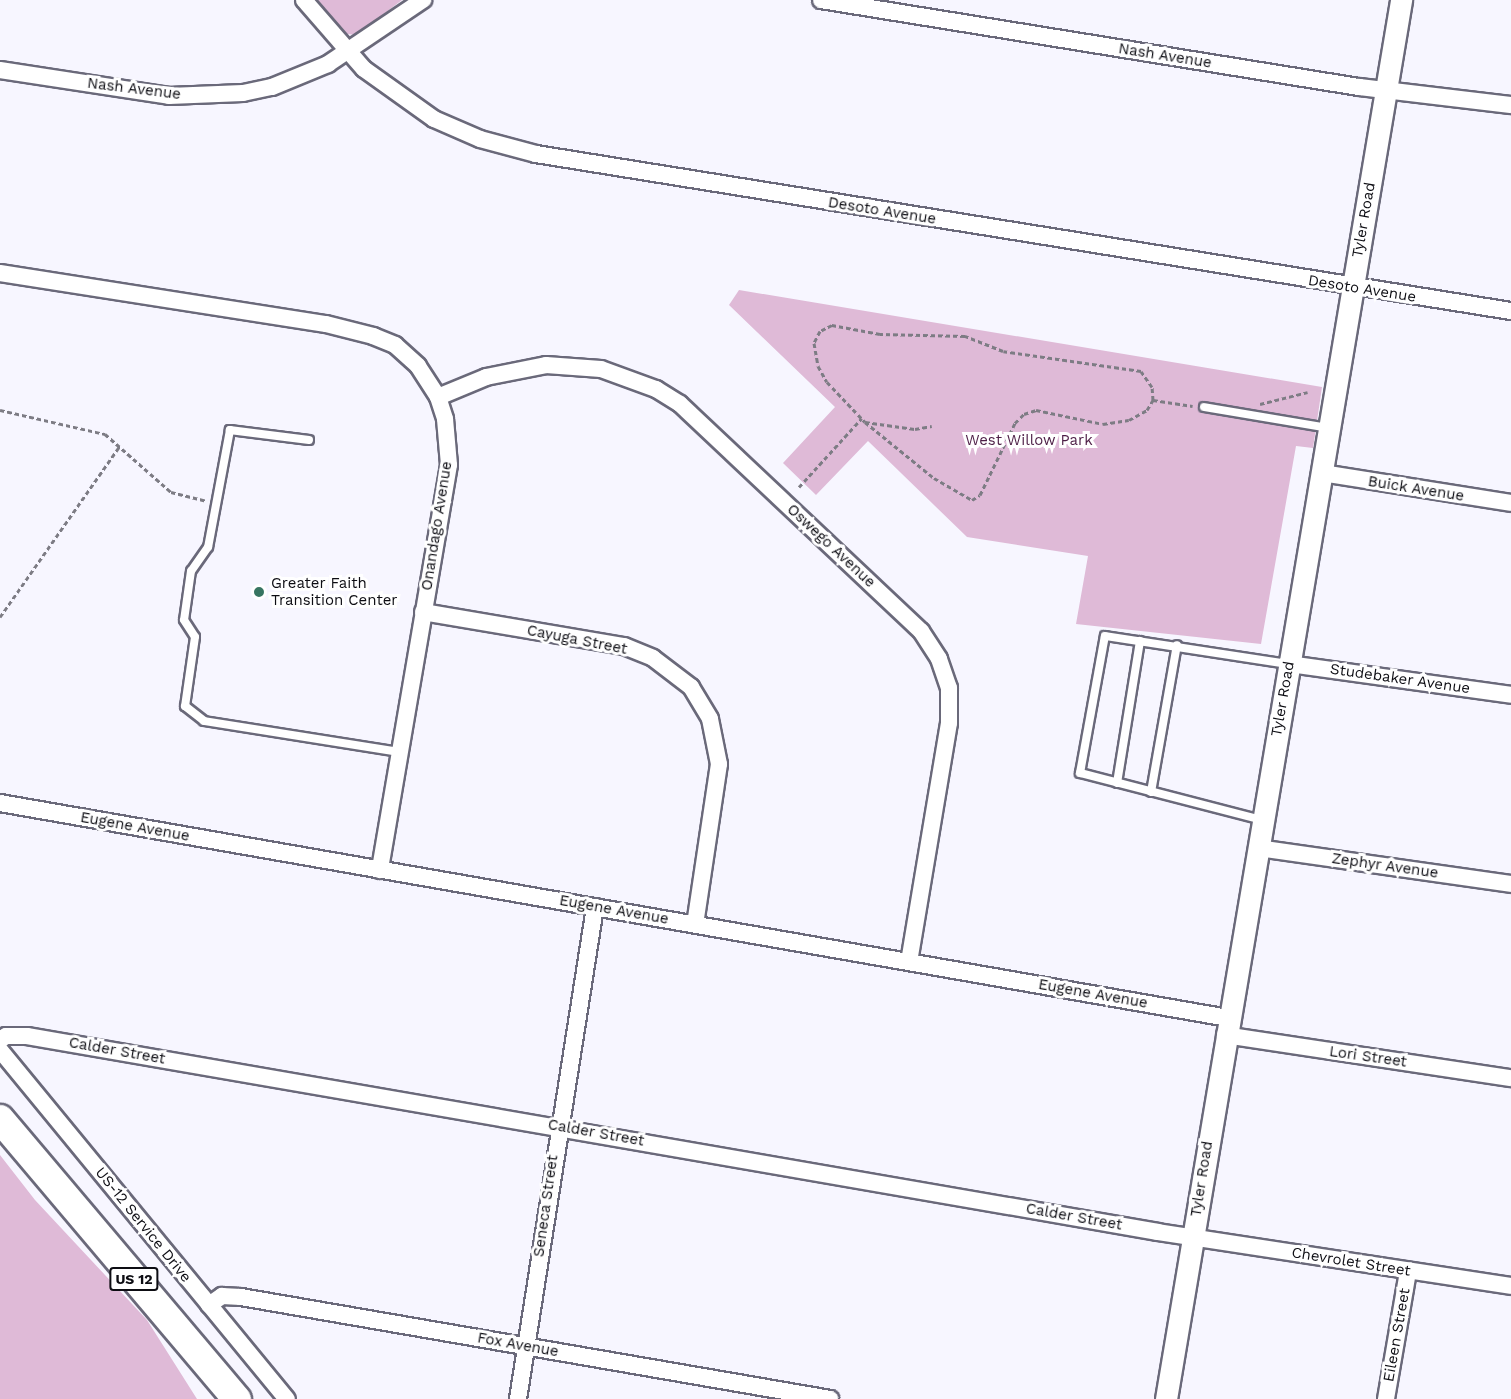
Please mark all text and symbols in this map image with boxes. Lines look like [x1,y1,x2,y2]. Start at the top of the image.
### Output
street label: Nash Avenue [1117,40,1213,72]
street label: Nash Avenue [86,74,182,104]
street label: Tyler Road [1348,181,1380,259]
street label: Desoto Avenue [826,194,938,228]
street label: Desoto Avenue [1306,272,1418,306]
park label: West Willow Park [965,432,1093,450]
street label: Onandago Avenue [418,460,456,592]
street label: Buick Avenue [1366,472,1466,506]
street label: Oswego Avenue [783,500,879,592]
place label: Greater Faith Transition Center [271,574,397,609]
marker: Greater Faith Transition Center [252,585,266,599]
street label: Cayuga Street [525,621,629,659]
street label: Tyler Road [1267,660,1299,738]
street label: Studebaker Avenue [1328,660,1472,698]
street label: Eugene Avenue [79,808,191,846]
street label: Zephyr Avenue [1330,850,1440,882]
street label: Eugene Avenue [558,891,670,929]
street label: Eugene Avenue [1037,975,1149,1013]
street label: Calder Street [67,1034,167,1068]
street label: Lori Street [1328,1043,1408,1071]
street label: Calder Street [546,1116,646,1150]
street label: Tyler Road [1187,1140,1217,1218]
street label: Seneca Street [530,1154,562,1258]
street label: US-12 Service Drive [91,1164,195,1286]
street label: Calder Street [1024,1200,1124,1234]
street label: Chevrolet Street [1290,1244,1412,1280]
road number: US 12 [108,1268,160,1290]
street label: Eileen Street [1380,1287,1414,1383]
street label: Fox Avenue [475,1329,561,1361]

